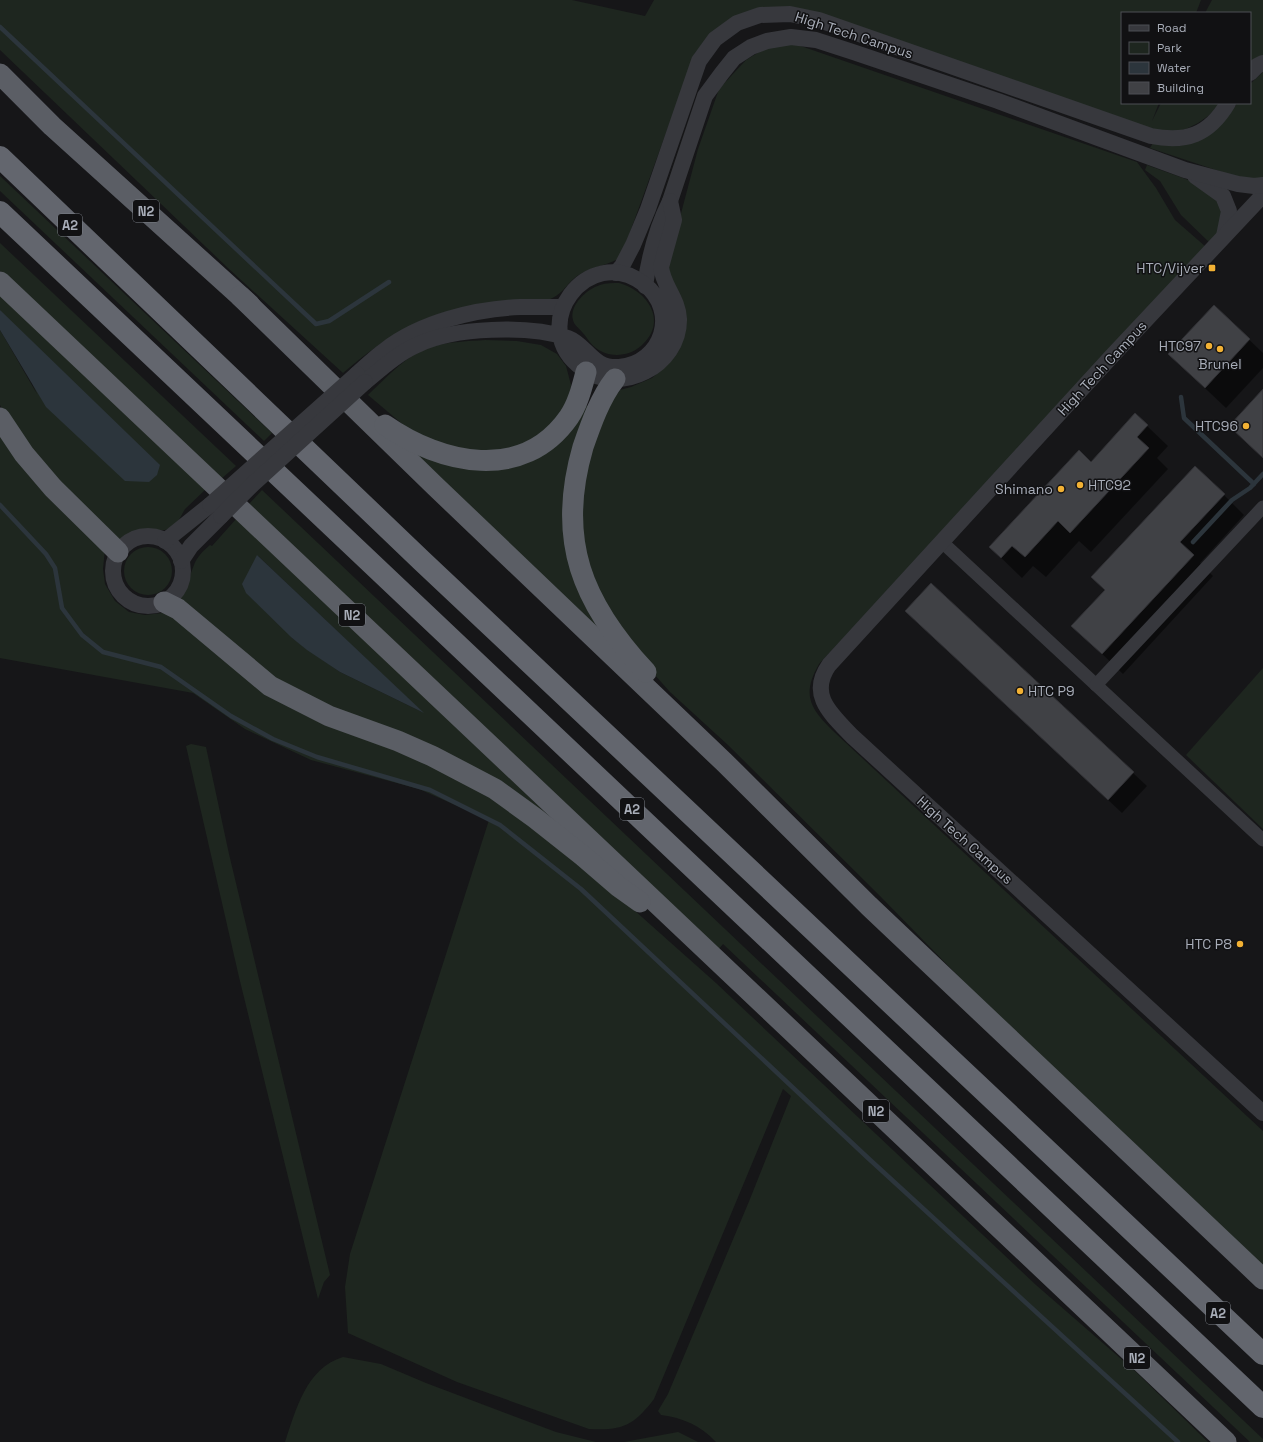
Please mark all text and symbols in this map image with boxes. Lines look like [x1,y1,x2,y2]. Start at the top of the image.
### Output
street label: High Tech Campus [793,7,915,63]
legend [1121,12,1251,104]
text: Road [1157,20,1186,36]
text: Park [1157,40,1182,56]
text: Water [1157,60,1191,76]
text: Building [1157,80,1204,96]
road number: N2 [133,200,159,222]
road number: A2 [58,214,82,236]
place label: HTC/Vijver [1136,259,1204,277]
marker: HTC/Vijver [1207,263,1217,273]
street label: High Tech Campus [1053,317,1151,419]
place label: HTC97 [1159,337,1201,355]
marker: HTC97 [1204,341,1214,351]
marker: Brunel [1215,344,1225,354]
place label: Brunel [1198,355,1242,373]
place label: HTC96 [1195,417,1238,435]
marker: HTC96 [1241,421,1251,431]
place label: HTC92 [1088,476,1131,494]
place label: Shimano [995,480,1053,498]
marker: HTC92 [1075,480,1085,490]
marker: Shimano [1056,484,1066,494]
road number: N2 [339,604,365,626]
place label: HTC P9 [1028,682,1075,700]
marker: HTC P9 [1015,686,1025,696]
street label: High Tech Campus [913,792,1017,888]
road number: A2 [620,798,644,820]
place label: HTC P8 [1185,935,1232,953]
marker: HTC P8 [1235,939,1245,949]
road number: N2 [863,1100,889,1122]
road number: A2 [1206,1302,1230,1324]
road number: N2 [1124,1347,1150,1369]

